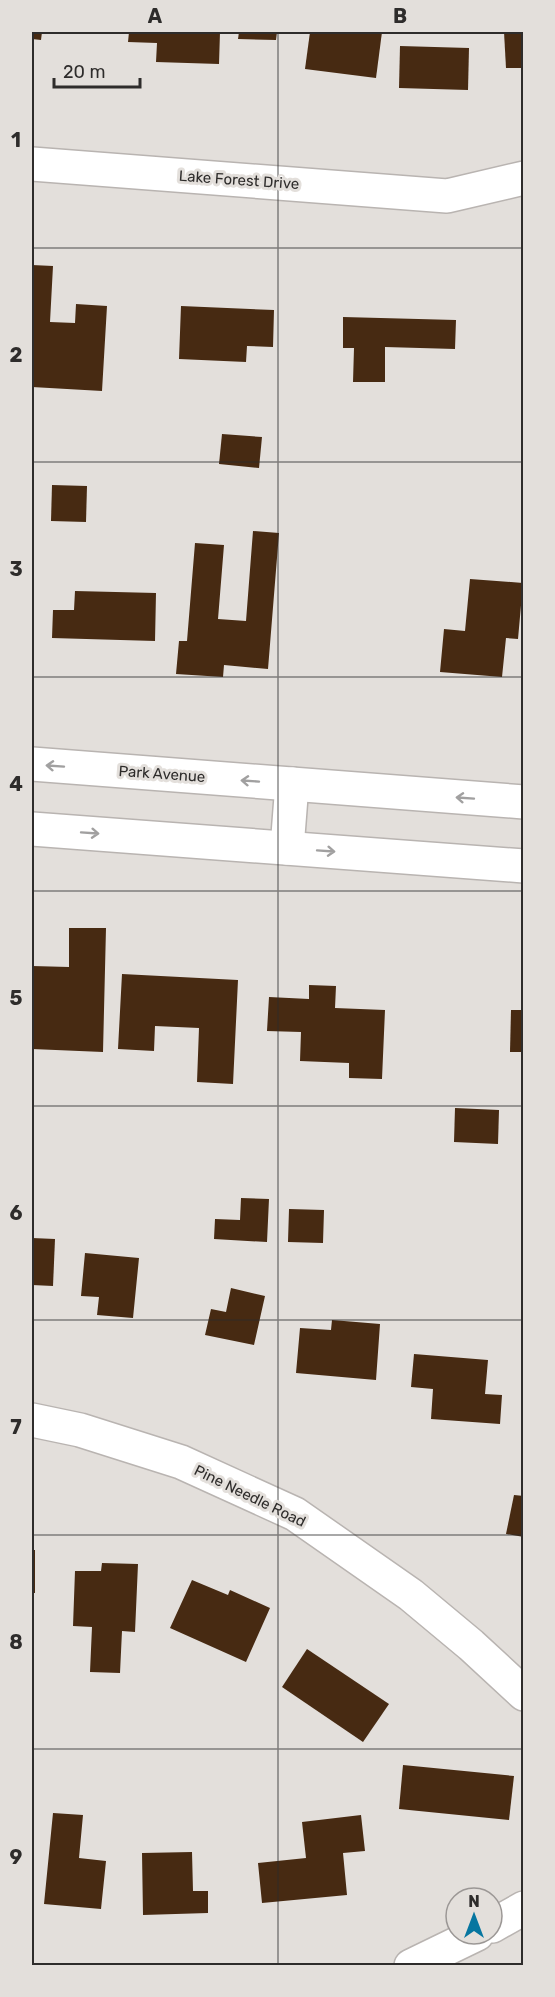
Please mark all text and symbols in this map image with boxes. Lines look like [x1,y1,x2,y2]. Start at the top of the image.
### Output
text: A [148,4,163,28]
text: B [393,4,407,28]
scale bar [54,51,140,89]
text: 20 m [63,61,105,83]
text: 1 [11,128,21,152]
street label: Lake Forest Drive [178,167,300,193]
text: 2 [10,343,23,367]
text: 3 [9,557,23,581]
one-way arrow [46,760,66,771]
street label: Park Avenue [118,762,206,786]
text: 4 [9,772,23,796]
one-way arrow [240,775,260,786]
one-way arrow [456,792,476,803]
one-way arrow [79,828,99,839]
one-way arrow [316,846,336,857]
text: 5 [10,986,23,1010]
text: 6 [9,1201,23,1225]
text: 7 [10,1415,22,1439]
street label: Pine Needle Road [191,1461,309,1531]
text: 8 [9,1630,23,1654]
text: 9 [10,1845,23,1869]
north arrow [444,1886,504,1946]
text: N [468,1892,480,1911]

